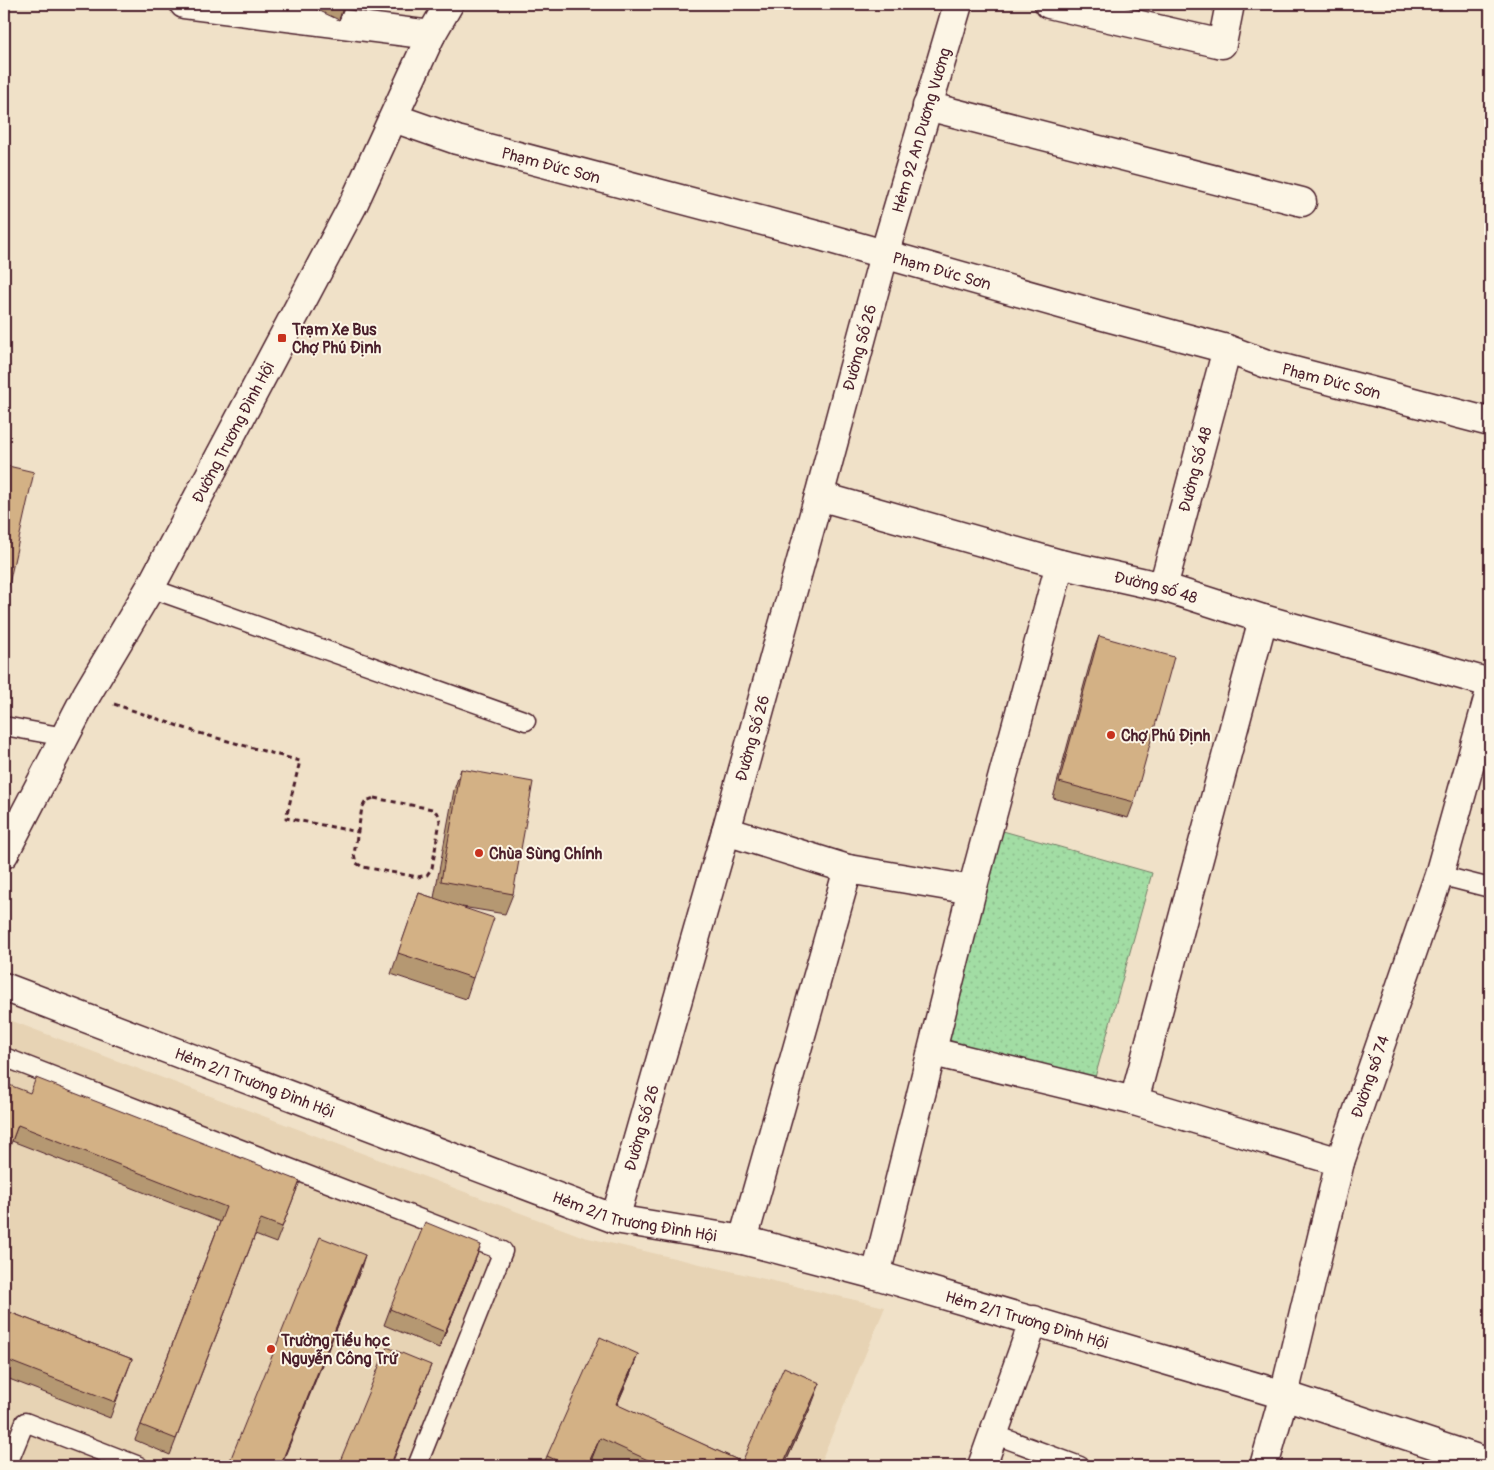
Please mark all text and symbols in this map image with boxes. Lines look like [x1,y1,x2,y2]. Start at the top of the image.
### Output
street label: Hẻm 92 An Dương Vương [888,45,956,215]
street label: Phạm Đức Sơn [499,143,602,188]
street label: Phạm Đức Sơn [890,248,993,295]
street label: Đường Số 26 [839,302,881,393]
place label: Trạm Xe Bus Chợ Phú Định [291,320,382,358]
marker: Trạm Xe Bus Chợ Phú Định [276,332,288,344]
street label: Đường Trương Đình Hội [188,359,279,507]
street label: Phạm Đức Sơn [1280,359,1383,404]
street label: Đường Số 48 [1175,425,1217,514]
street label: Đường số 48 [1112,567,1200,608]
street label: Đường Số 26 [731,693,774,784]
place label: Chợ Phú Định [1121,726,1211,746]
marker: Chợ Phú Định [1105,729,1117,741]
place label: Chùa Sùng Chính [489,844,603,864]
marker: Chùa Sùng Chính [473,847,485,859]
street label: Đường số 74 [1347,1033,1394,1121]
street label: Hẻm 2/1 Trương Đình Hội [172,1044,337,1122]
street label: Đường Số 26 [620,1083,664,1173]
street label: Hẻm 2/1 Trương Đình Hội [549,1187,718,1247]
street label: Hẻm 2/1 Trương Đình Hội [943,1287,1110,1354]
place label: Trường Tiểu học Nguyễn Công Trứ [280,1331,399,1369]
marker: Trường Tiểu học Nguyễn Công Trứ [265,1343,277,1355]

